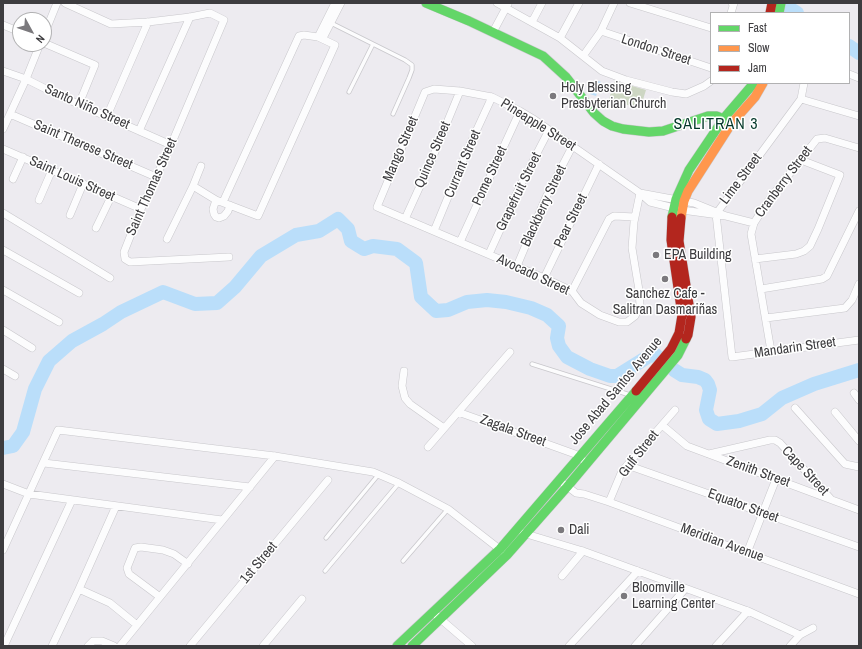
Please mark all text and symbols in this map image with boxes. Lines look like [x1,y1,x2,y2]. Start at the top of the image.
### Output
north arrow [12,12,52,52]
legend [710,12,850,84]
text: Fast [748,20,767,36]
street label: London Street [619,31,693,69]
text: N [33,32,48,46]
text: Slow [748,40,769,56]
text: Jam [748,60,767,76]
place label: Holy Blessing Presbyterian Church [561,80,666,112]
street label: Santo Niño Street [42,81,132,133]
marker: Holy Blessing Presbyterian Church [548,91,558,101]
street label: Pineapple Street [497,95,579,155]
street label: Mango Street [380,114,422,184]
district label: SALITRAN 3 [673,115,759,135]
street label: Saint Therese Street [31,117,135,173]
street label: Quince Street [411,119,455,191]
street label: Currant Street [441,128,485,200]
street label: Saint Thomas Street [123,135,181,239]
street label: Cranberry Street [752,143,816,221]
street label: Pome Street [469,144,511,208]
street label: Grapefruit Street [493,150,545,234]
street label: Lime Street [716,150,766,208]
street label: Saint Louis Street [27,153,117,205]
street label: Blackberry Street [518,163,570,249]
street label: Pear Street [551,191,591,251]
place label: EPA Building [664,247,731,263]
marker: EPA Building [651,250,661,260]
street label: Avocado Street [494,251,572,299]
marker: Sanchez Cafe - Salitran Dasmariñas [660,274,670,284]
place label: Sanchez Cafe - Salitran Dasmariñas [613,286,717,318]
street label: Jose Abad Santos Avenue [566,334,666,448]
street label: Mandarin Street [753,334,837,362]
street label: Zagala Street [478,411,548,451]
street label: Gulf Street [615,427,663,481]
street label: Cape Street [778,443,832,499]
street label: Zenith Street [724,453,792,491]
street label: Equator Street [705,485,781,527]
street label: Meridian Avenue [678,520,766,566]
place label: Dali [569,522,589,538]
marker: Dali [556,525,566,535]
street label: 1st Street [237,539,281,587]
place label: Bloomville Learning Center [632,580,715,612]
marker: Bloomville Learning Center [619,591,629,601]

